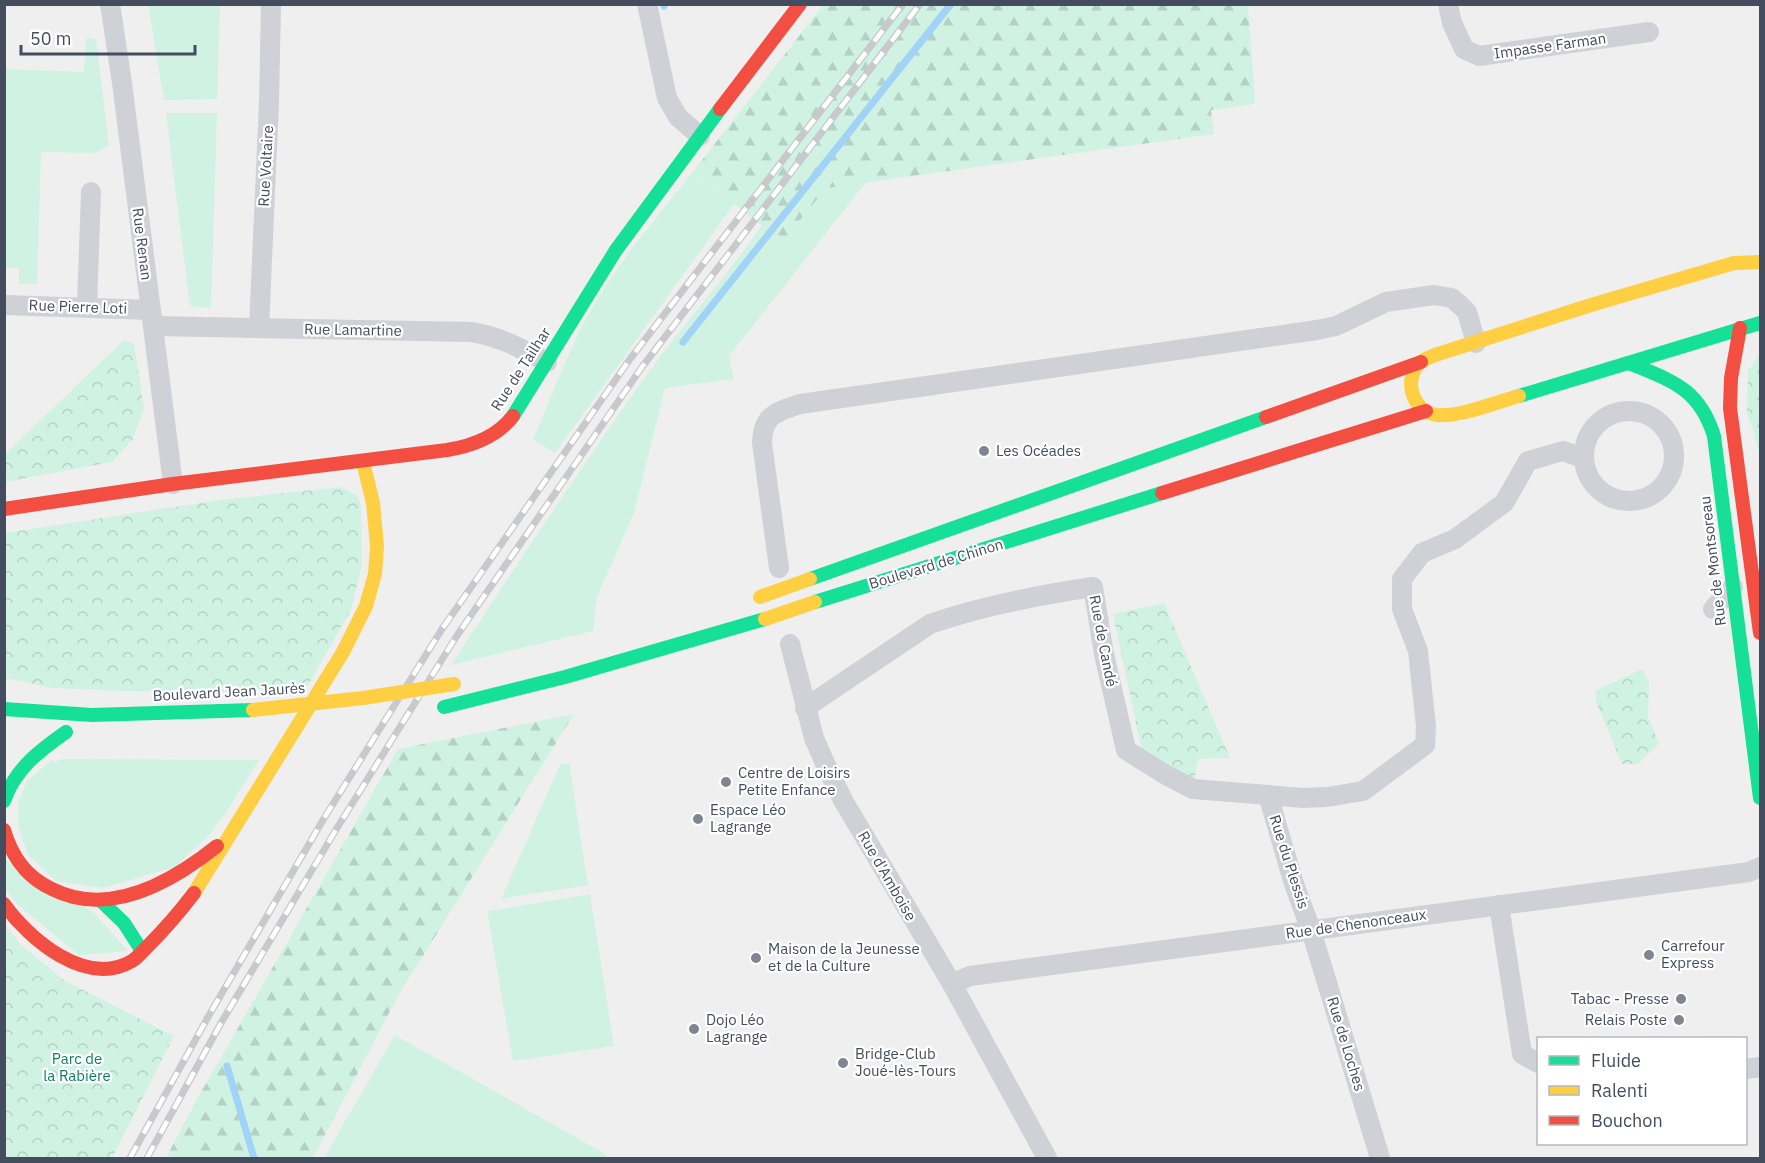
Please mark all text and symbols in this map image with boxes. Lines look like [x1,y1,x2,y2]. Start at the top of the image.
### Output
scale bar [21,18,195,56]
text: 50 m [30,27,72,50]
street label: Impasse Farman [1493,28,1607,63]
street label: Rue Voltaire [254,125,277,207]
street label: Rue Renan [129,207,156,281]
street label: Rue Pierre Loti [28,295,128,318]
street label: Rue Lamartine [304,319,402,340]
street label: Rue de Tailhar [487,323,555,414]
place label: Les Océades [996,441,1081,460]
marker: Les Océades [977,444,991,458]
street label: Rue de Montsoreau [1695,495,1730,627]
street label: Boulevard de Chinon [866,534,1005,593]
street label: Rue de Candé [1085,593,1122,688]
street label: Boulevard Jean Jaurès [152,678,306,705]
place label: Centre de Loisirs Petite Enfance [738,763,850,799]
marker: Centre de Loisirs Petite Enfance [719,775,733,789]
place label: Espace Léo Lagrange [710,800,786,836]
marker: Espace Léo Lagrange [691,812,705,826]
street label: Rue du Plessis [1265,812,1314,911]
street label: Rue d'Amboise [854,827,921,924]
street label: Rue de Chenonceaux [1284,904,1428,943]
place label: Carrefour Express [1661,936,1725,972]
place label: Maison de la Jeunesse et de la Culture [768,939,920,975]
marker: Carrefour Express [1642,948,1656,962]
marker: Maison de la Jeunesse et de la Culture [749,951,763,965]
place label: Tabac - Presse [1571,989,1669,1008]
marker: Tabac - Presse [1674,992,1688,1006]
street label: Rue de Loches [1323,994,1370,1093]
place label: Dojo Léo Lagrange [706,1010,767,1046]
place label: Relais Poste [1585,1010,1667,1029]
marker: Relais Poste [1672,1013,1686,1027]
marker: Dojo Léo Lagrange [687,1022,701,1036]
legend [1537,1037,1747,1145]
place label: Bridge-Club Joué-lès-Tours [855,1044,956,1080]
park label: Parc de la Rabière [43,1049,111,1085]
text: Fluide [1591,1049,1641,1072]
marker: Bridge-Club Joué-lès-Tours [836,1056,850,1070]
text: Ralenti [1591,1079,1648,1102]
text: Bouchon [1591,1109,1663,1132]

